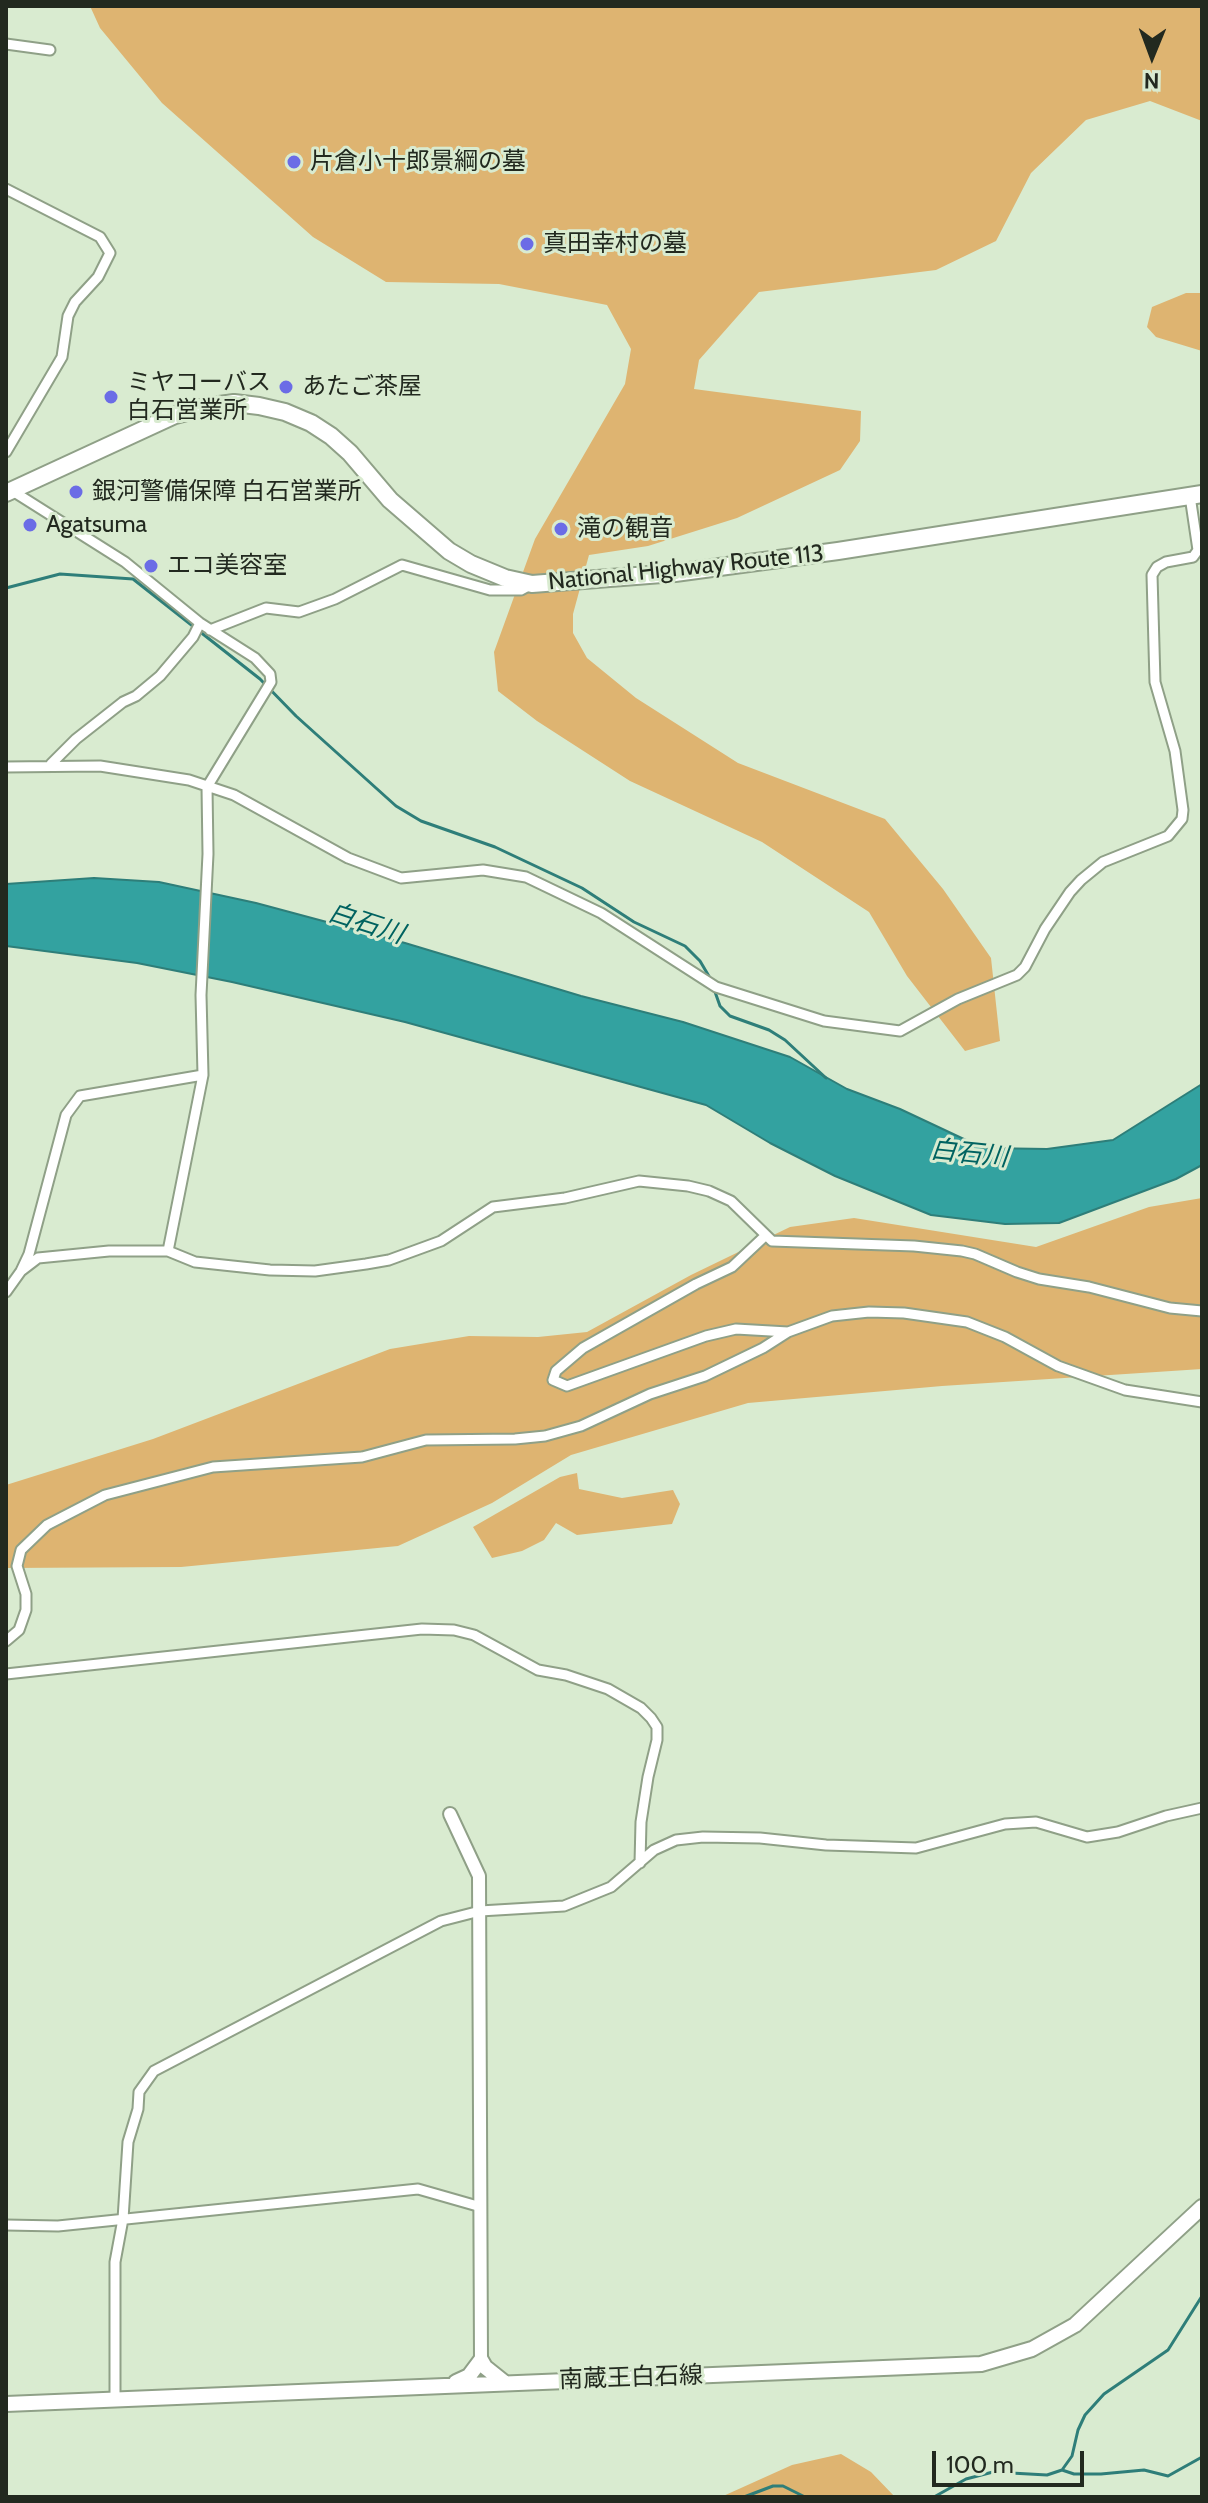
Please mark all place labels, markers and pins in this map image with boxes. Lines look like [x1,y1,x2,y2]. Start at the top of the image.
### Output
place label: 片倉小十郎景綱の墓 [310,148,526,176]
marker: 片倉小十郎景綱の墓 [285,153,303,171]
place label: 真田幸村の墓 [543,230,687,258]
marker: 真田幸村の墓 [518,235,536,253]
place label: ミヤコーバス 白石営業所 [127,369,271,425]
place label: あたご茶屋 [302,373,422,401]
marker: あたご茶屋 [277,378,295,396]
marker: ミヤコーバス 白石営業所 [102,388,120,406]
place label: 銀河警備保障 白石営業所 [92,478,361,506]
marker: 銀河警備保障 白石営業所 [67,483,85,501]
place label: Agatsuma [46,511,147,539]
place label: 滝の観音 [577,515,673,543]
marker: Agatsuma [21,516,39,534]
marker: 滝の観音 [552,520,570,538]
place label: エコ美容室 [167,552,287,580]
marker: エコ美容室 [142,557,160,575]

